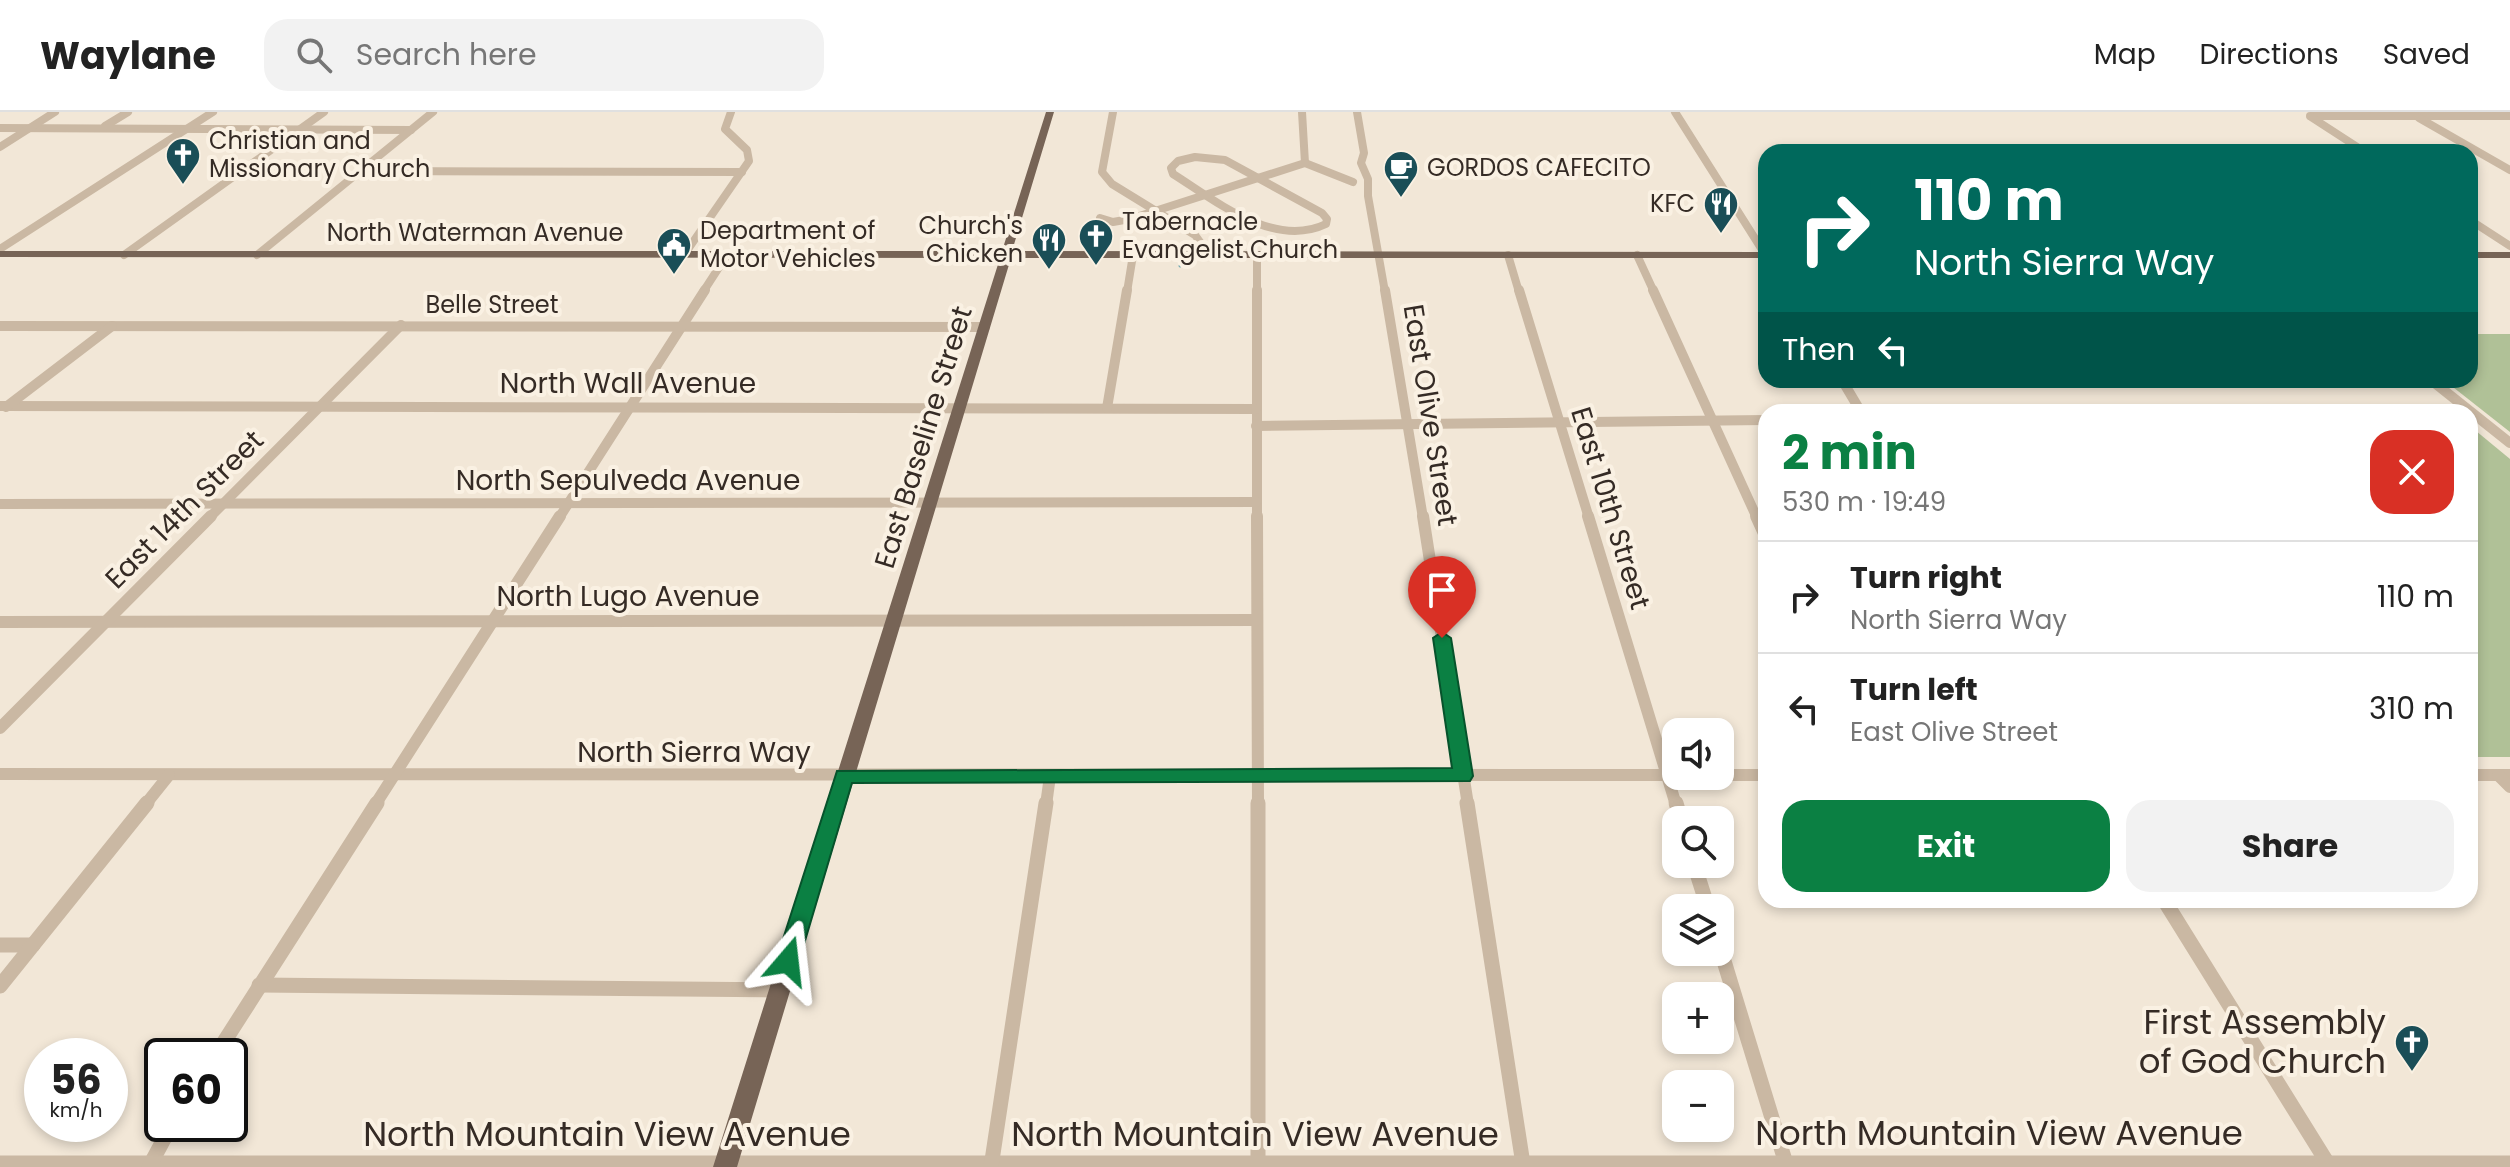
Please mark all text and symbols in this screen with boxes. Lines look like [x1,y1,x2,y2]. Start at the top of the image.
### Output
search box [264,19,824,91]
text: Waylane [40,29,216,82]
icon: search [292,33,336,77]
text: Search here [356,33,537,76]
text: Map [2094,35,2156,74]
text: Directions [2200,35,2339,74]
text: Saved [2383,35,2470,74]
place label: Christian and Missionary Church [209,124,430,185]
church icon: Christian and Missionary Church [164,136,202,186]
cafe icon: GORDOS CAFECITO [1382,149,1420,199]
place label: GORDOS CAFECITO [1427,151,1651,184]
text: 110 m [1914,161,2064,240]
icon: right [1782,176,1886,280]
restaurant icon: KFC [1702,185,1740,235]
place label: KFC [1650,187,1695,220]
place label: Tabernacle Evangelist Church [1122,205,1338,266]
place label: Church's Chicken [919,209,1023,270]
place label: Department of Motor Vehicles [700,214,876,275]
street label: North Waterman Avenue [327,216,623,249]
church icon: Tabernacle Evangelist Church [1077,217,1115,267]
restaurant icon: Church's Chicken [1030,221,1068,271]
public building icon: Department of Motor Vehicles [655,226,693,276]
text: North Sierra Way [1914,237,2214,288]
street label: Belle Street [426,288,558,321]
street label: East Baseline Street [865,301,982,573]
street label: East Olive Street [1394,301,1467,529]
text: Then [1782,328,1855,371]
icon: left [1871,328,1915,372]
street label: North Wall Avenue [500,364,756,403]
street label: East 10th Street [1561,402,1660,614]
text: 2 min [1782,419,1917,486]
street label: East 14th Street [96,421,272,597]
button: close [2370,430,2454,514]
street label: North Sepulveda Avenue [456,461,800,500]
text: 530 m · 19:49 [1782,484,1946,520]
pin [1408,556,1476,638]
text: Turn right [1850,556,2002,599]
icon: arrive [1420,568,1464,612]
icon: right [1782,575,1826,619]
text: 110 m [2377,575,2454,618]
street label: North Lugo Avenue [496,577,760,616]
text: North Sierra Way [1850,602,2067,638]
text: Turn left [1850,668,1978,711]
icon: left [1782,687,1826,731]
text: 310 m [2369,687,2454,730]
text: East Olive Street [1850,714,2058,750]
map controls [1662,718,1734,1142]
button: sound [1662,718,1734,790]
street label: North Sierra Way [577,733,811,772]
button: Exit [1782,800,2110,892]
button: Share [2126,800,2454,892]
button: search [1662,806,1734,878]
button: layers [1662,894,1734,966]
position arrow [746,919,830,1003]
button: + [1662,982,1734,1054]
place label: First Assembly of God Church [2139,998,2386,1085]
church icon: First Assembly of God Church [2393,1023,2431,1073]
speed limit sign: 60 [144,1038,248,1142]
text: 56 [50,1052,102,1108]
button: − [1662,1070,1734,1142]
text: km/h [49,1096,103,1124]
street label: North Mountain View Avenue [1755,1109,2243,1157]
street label: North Mountain View Avenue [363,1110,851,1158]
street label: North Mountain View Avenue [1011,1110,1499,1158]

